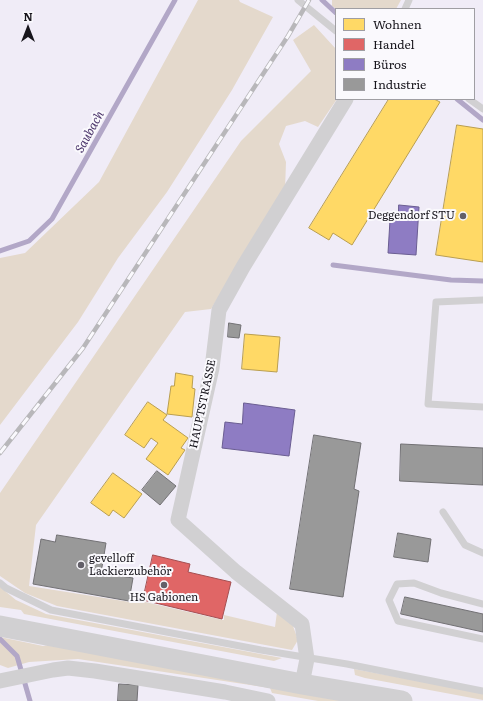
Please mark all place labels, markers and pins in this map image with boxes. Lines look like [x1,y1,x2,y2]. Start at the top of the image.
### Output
place label: Deggendorf STU [368,209,455,223]
marker: Deggendorf STU [458,211,468,221]
place label: gevelloff Lackierzubehör [89,552,172,578]
marker: gevelloff Lackierzubehör [76,560,86,570]
marker: HS Gabionen [159,580,169,590]
place label: HS Gabionen [130,591,198,605]

